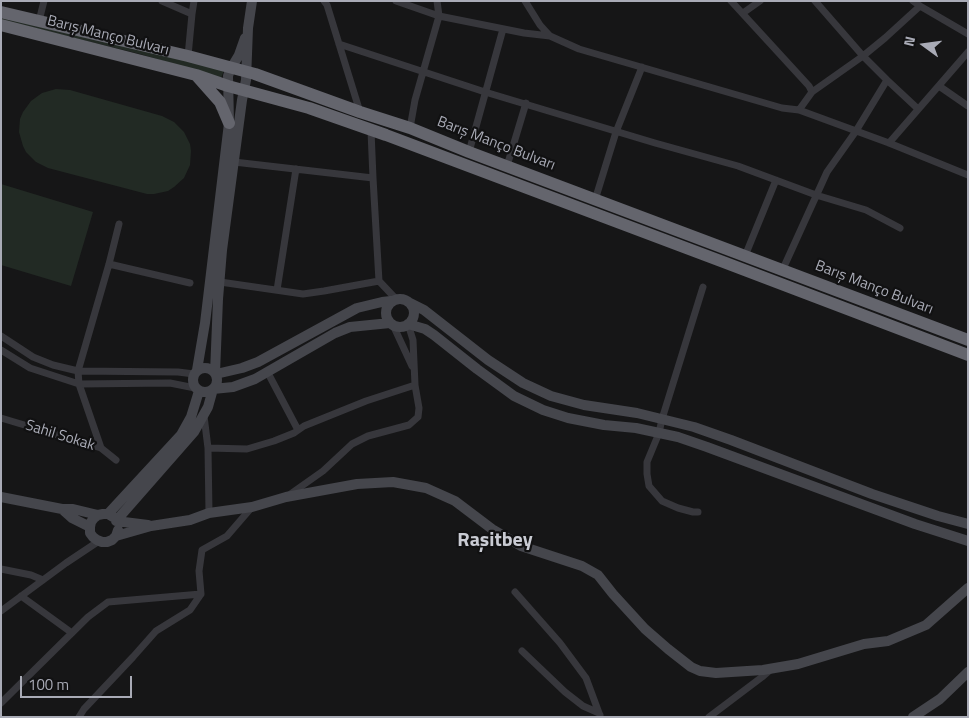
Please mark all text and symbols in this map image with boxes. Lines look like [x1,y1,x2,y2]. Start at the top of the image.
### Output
street label: Barış Manço Bulvarı [45,12,171,60]
north arrow [899,20,949,70]
text: N [898,34,920,49]
street label: Barış Manço Bulvarı [434,113,558,175]
street label: Barış Manço Bulvarı [812,257,936,319]
street label: Sahil Sokak [23,417,97,455]
district label: Raşitbey [457,529,533,553]
scale bar [22,666,135,698]
text: 100 m [28,673,69,696]

